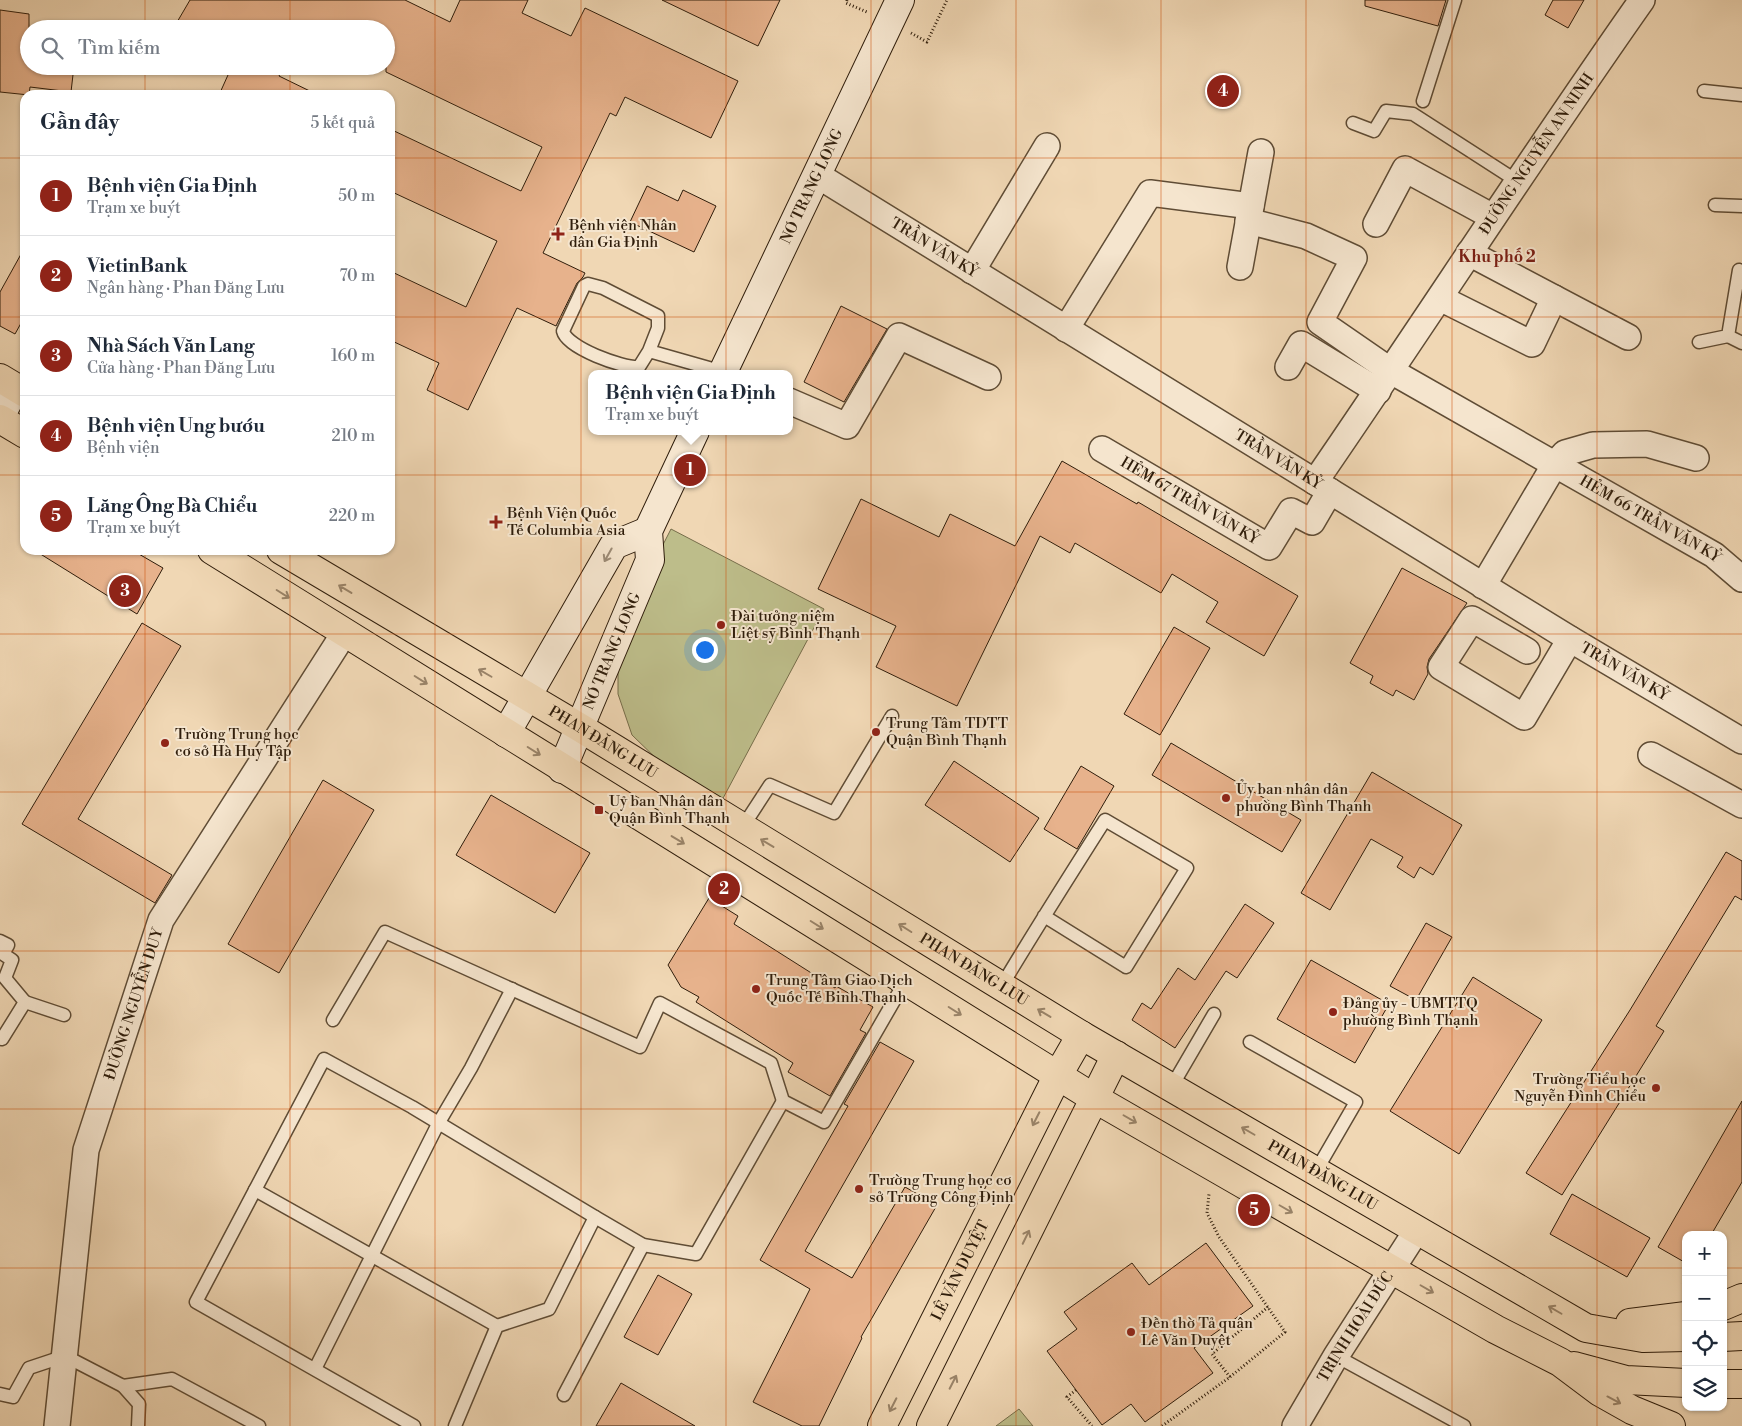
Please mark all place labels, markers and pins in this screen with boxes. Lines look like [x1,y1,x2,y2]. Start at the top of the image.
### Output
pin: 4 [1207,72,1239,110]
place label: Bệnh viện Nhân dân Gia Định [568,216,677,252]
marker: Bệnh viện Nhân dân Gia Định [551,227,565,241]
pin: 1 [674,451,706,489]
place label: Bệnh Viện Quốc Tế Columbia Asia [506,504,626,540]
marker: Bệnh Viện Quốc Tế Columbia Asia [489,515,503,529]
pin: 3 [109,572,141,610]
place label: Đài tưởng niệm Liệt sỹ Bình Thạnh [731,607,860,643]
marker: Đài tưởng niệm Liệt sỹ Bình Thạnh [715,619,727,631]
place label: Trung Tâm TDTT Quận Bình Thạnh [886,714,1008,750]
place label: Trường Trung học cơ sở Hà Huy Tập [175,725,299,761]
marker: Trung Tâm TDTT Quận Bình Thạnh [870,726,882,738]
marker: Trường Trung học cơ sở Hà Huy Tập [159,737,171,749]
place label: Ủy ban nhân dân phường Bình Thạnh [1236,779,1372,816]
place label: Uỷ ban Nhân dân Quận Bình Thạnh [609,792,730,828]
marker: Ủy ban nhân dân phường Bình Thạnh [1220,792,1232,804]
marker: Uỷ ban Nhân dân Quận Bình Thạnh [593,804,605,816]
pin: 2 [708,870,740,908]
place label: Trung Tâm Giao Dịch Quốc Tế Binh Thạnh [766,971,913,1007]
marker: Trung Tâm Giao Dịch Quốc Tế Binh Thạnh [750,983,762,995]
place label: Đảng ủy - UBMTTQ phường Bình Thạnh [1343,994,1479,1030]
marker: Đảng ủy - UBMTTQ phường Bình Thạnh [1327,1006,1339,1018]
place label: Trường Tiểu học Nguyễn Đình Chiểu [1514,1070,1646,1106]
marker: Trường Tiểu học Nguyễn Đình Chiểu [1650,1082,1662,1094]
place label: Trường Trung học cơ sở Trương Công Định [869,1171,1014,1207]
marker: Trường Trung học cơ sở Trương Công Định [853,1183,865,1195]
pin: 5 [1238,1191,1270,1229]
place label: Đền thờ Tả quân Lê Văn Duyệt [1141,1314,1253,1350]
marker: Đền thờ Tả quân Lê Văn Duyệt [1125,1326,1137,1338]

